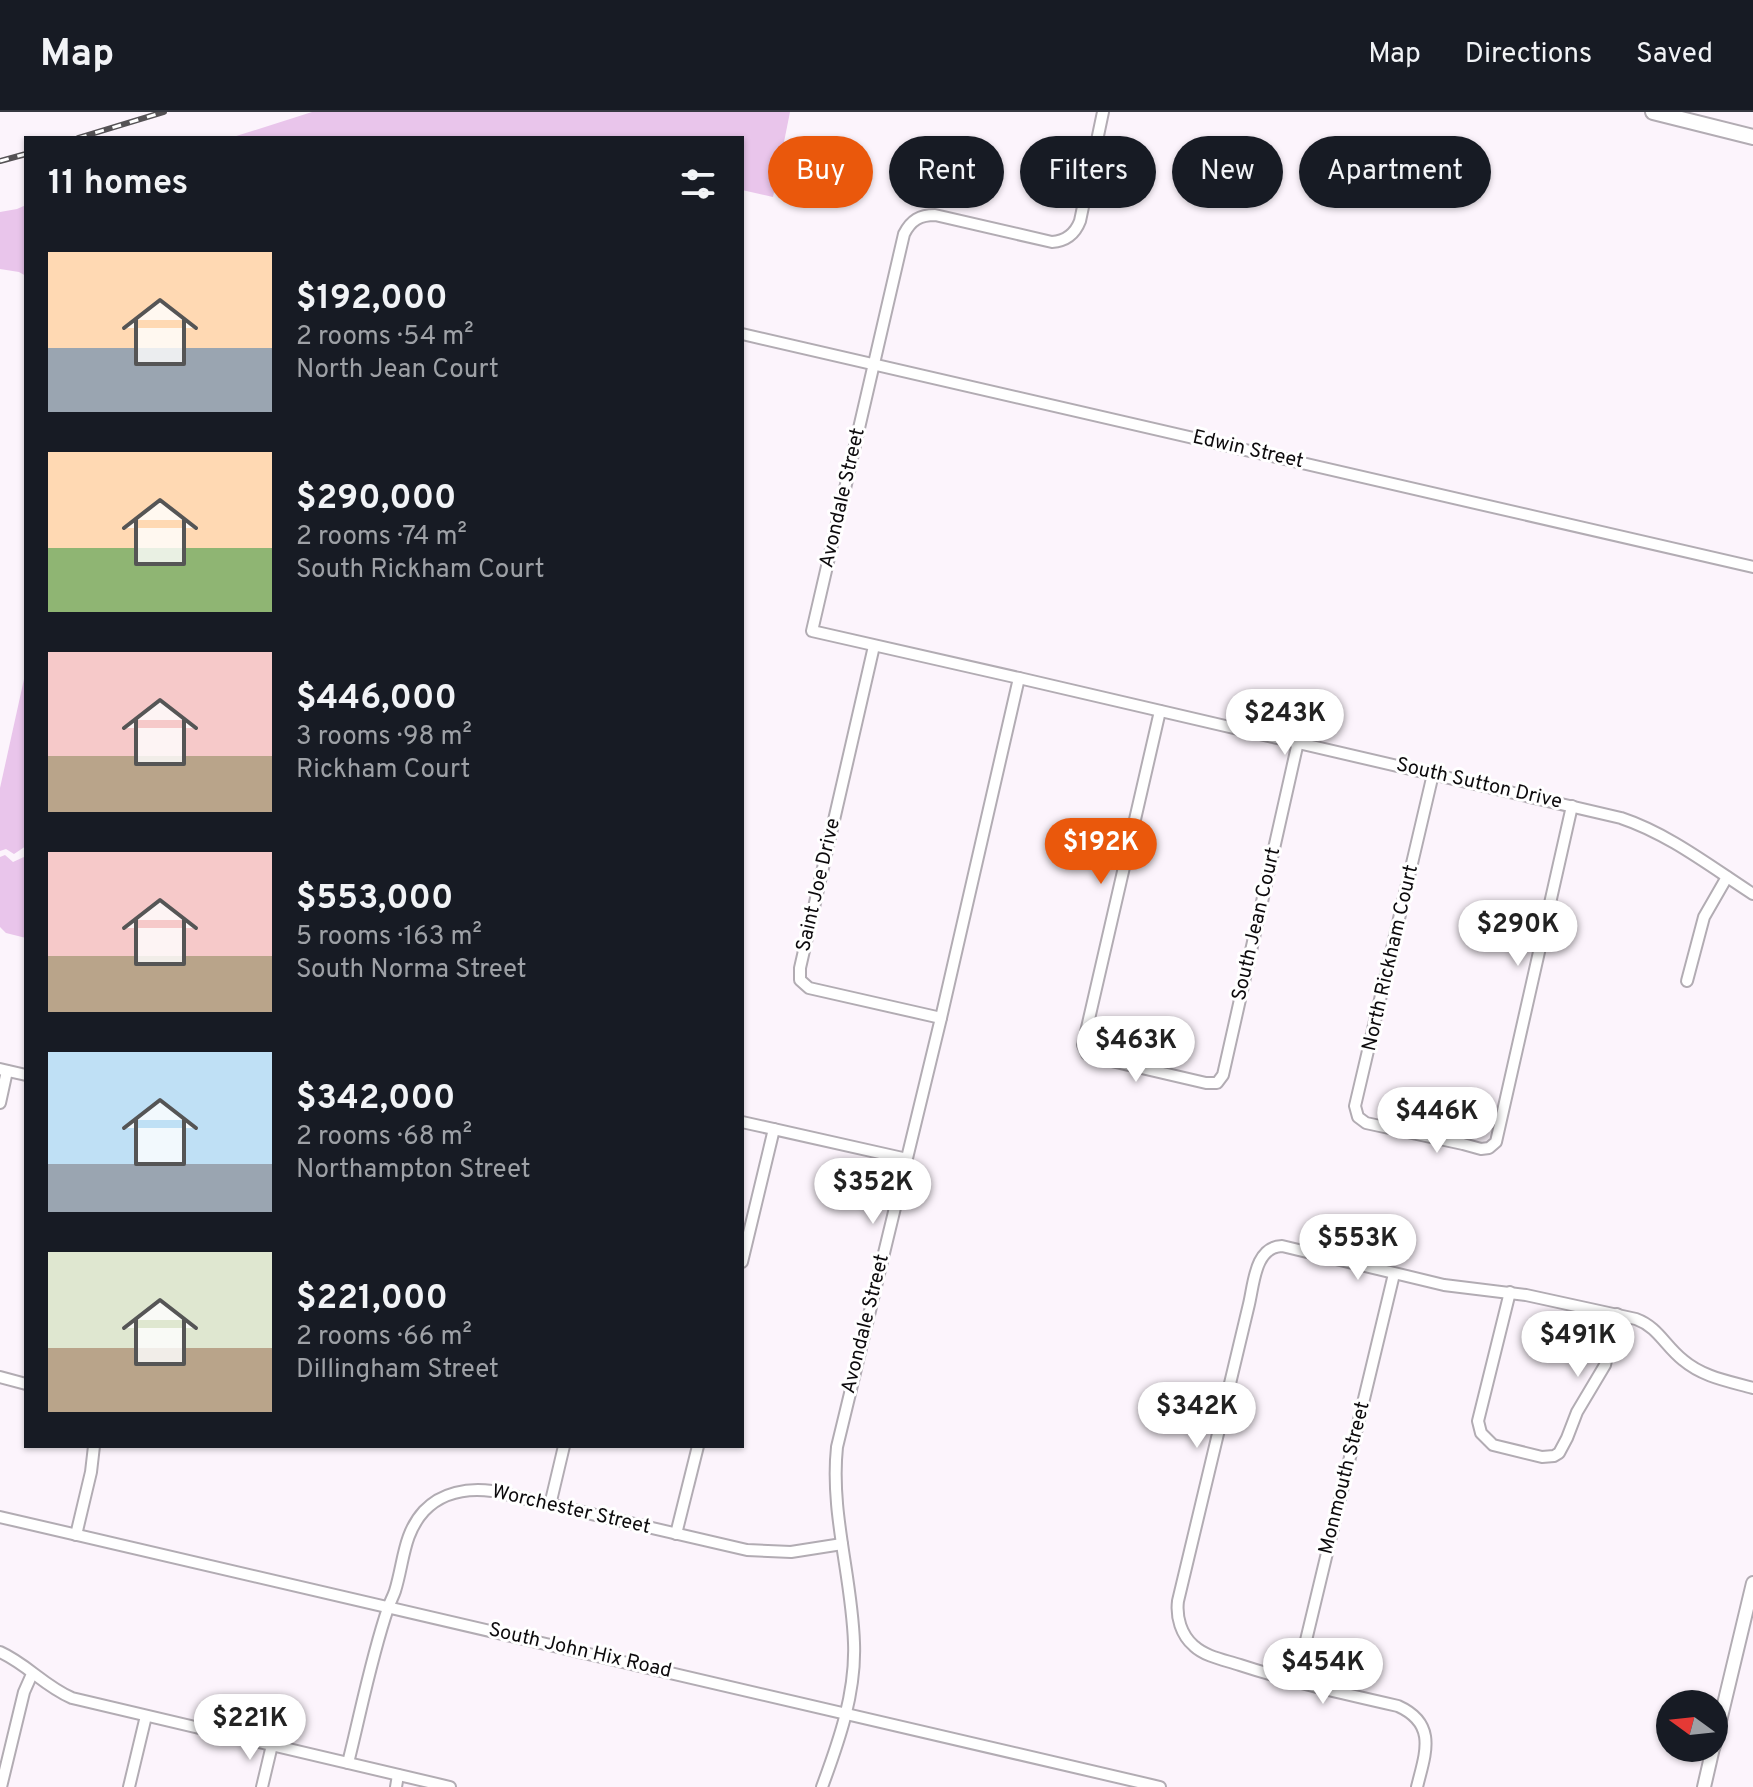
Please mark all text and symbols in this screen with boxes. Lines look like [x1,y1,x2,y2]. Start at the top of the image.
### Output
text: Map [40,31,114,80]
text: Map [1368,37,1421,73]
text: Directions [1465,37,1592,73]
text: Saved [1636,37,1713,73]
chip: Buy [768,136,873,208]
chip: Rent [889,136,1004,208]
chip: Filters [1020,136,1156,208]
chip: New [1172,136,1283,208]
chip: Apartment [1299,136,1491,208]
icon: filters [676,162,720,206]
text: 11 homes [48,163,188,206]
text: $192,000 [296,278,448,321]
icon: home [112,284,208,380]
text: 2 rooms · 54 m² [296,321,474,354]
text: North Jean Court [296,354,499,387]
street label: Avondale Street [814,425,872,571]
street label: Edwin Street [1190,425,1306,475]
text: $290,000 [296,478,456,521]
icon: home [112,484,208,580]
text: 2 rooms · 74 m² [296,521,467,554]
text: South Rickham Court [296,554,545,587]
text: $446,000 [296,678,457,721]
icon: home [112,684,208,780]
pin: $243K [1229,689,1341,757]
text: $243K [1244,698,1326,731]
text: 3 rooms · 98 m² [296,721,472,754]
street label: South Sutton Drive [1394,752,1564,816]
text: Rickham Court [296,754,470,787]
street label: Saint Joe Drive [791,816,847,954]
pin: $192K [1045,818,1157,886]
text: $192K [1063,827,1139,860]
street label: South Jean Court [1227,845,1287,1003]
street label: North Rickham Court [1357,862,1425,1054]
text: $553,000 [296,878,453,921]
icon: home [112,884,208,980]
pin: $290K [1462,900,1574,968]
text: $290K [1476,909,1560,942]
text: 5 rooms · 163 m² [296,921,482,954]
text: South Norma Street [296,954,527,987]
pin: $463K [1080,1016,1192,1084]
text: $463K [1095,1025,1177,1058]
text: $342,000 [296,1078,455,1121]
icon: home [112,1084,208,1180]
pin: $446K [1381,1087,1493,1155]
text: $446K [1395,1096,1479,1129]
text: 2 rooms · 68 m² [296,1121,472,1154]
text: Northampton Street [296,1154,531,1187]
pin: $352K [817,1158,929,1226]
text: $352K [832,1167,914,1200]
pin: $553K [1302,1214,1414,1282]
text: $553K [1317,1223,1399,1256]
street label: Avondale Street [836,1252,896,1396]
text: $221,000 [296,1278,448,1321]
icon: home [112,1284,208,1380]
pin: $491K [1522,1311,1634,1379]
text: $491K [1539,1320,1617,1353]
text: 2 rooms · 66 m² [296,1321,472,1354]
text: Dillingham Street [296,1354,499,1387]
pin: $342K [1141,1382,1253,1450]
text: $342K [1156,1391,1238,1424]
street label: Monmouth Street [1313,1399,1377,1557]
street label: Worchester Street [489,1479,653,1541]
street label: South John Hix Road [486,1617,674,1685]
pin: $454K [1267,1638,1379,1706]
text: $454K [1281,1647,1365,1680]
north arrow [1656,1690,1728,1762]
map controls [1656,1690,1728,1762]
pin: $221K [194,1694,306,1762]
text: $221K [212,1703,288,1736]

